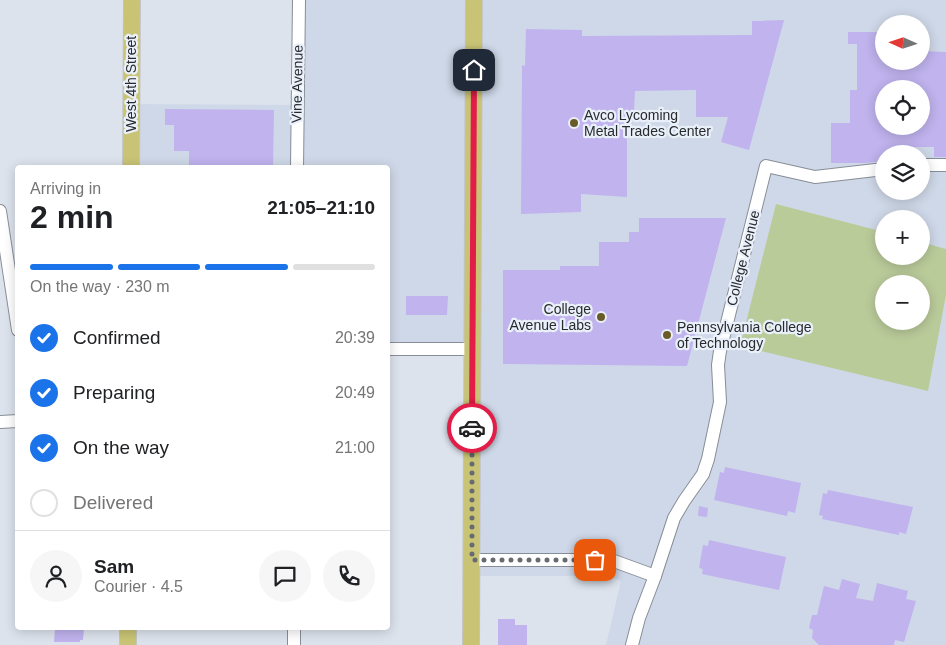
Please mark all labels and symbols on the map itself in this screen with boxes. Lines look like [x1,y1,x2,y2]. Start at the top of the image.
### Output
north arrow [875,15,930,70]
street label: West 4th Street [123,36,139,132]
street label: Vine Avenue [288,45,306,123]
pin [453,49,495,91]
place label: Avco Lycoming Metal Trades Center [584,107,711,139]
marker: Avco Lycoming Metal Trades Center [568,117,580,129]
street label: College Avenue [723,208,763,307]
place label: College Avenue Labs [510,301,591,333]
marker: College Avenue Labs [595,311,607,323]
place label: Pennsylvania College of Technology [677,319,812,351]
marker: Pennsylvania College of Technology [661,329,673,341]
courier [447,403,497,453]
pin [574,539,616,581]

